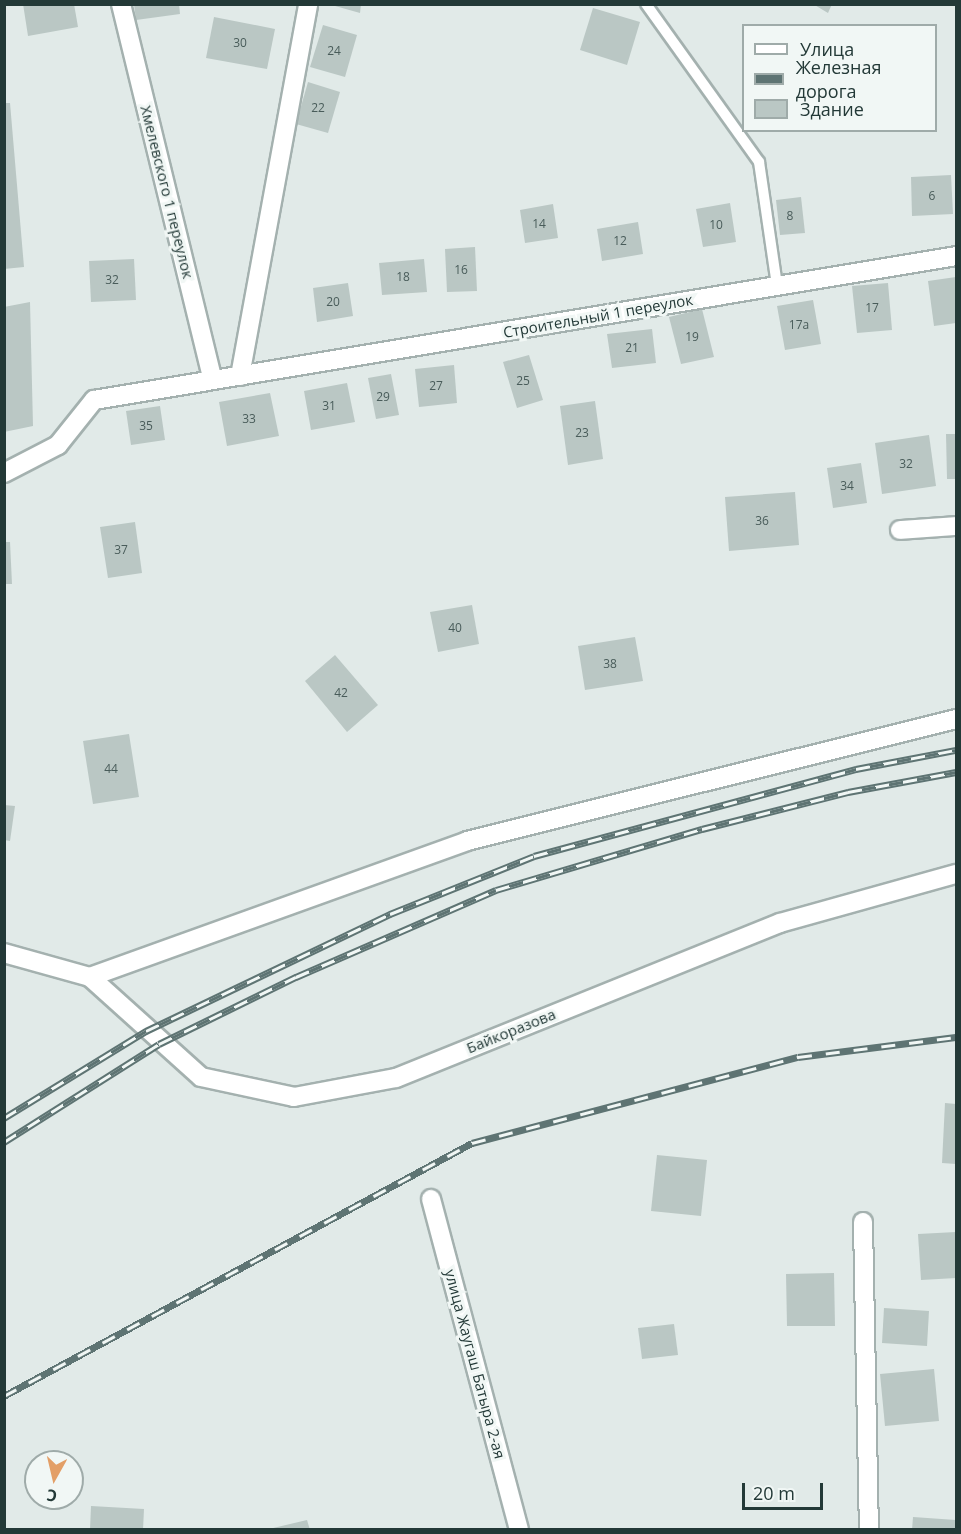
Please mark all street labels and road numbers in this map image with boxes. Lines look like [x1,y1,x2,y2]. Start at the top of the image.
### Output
street label: Хмелевского 1 переулок [137,104,197,280]
street label: Строительный 1 переулок [502,290,694,342]
street label: Байкоразова [464,1005,558,1057]
street label: улица Жаугаш Батыра 2-ая [441,1267,509,1461]

